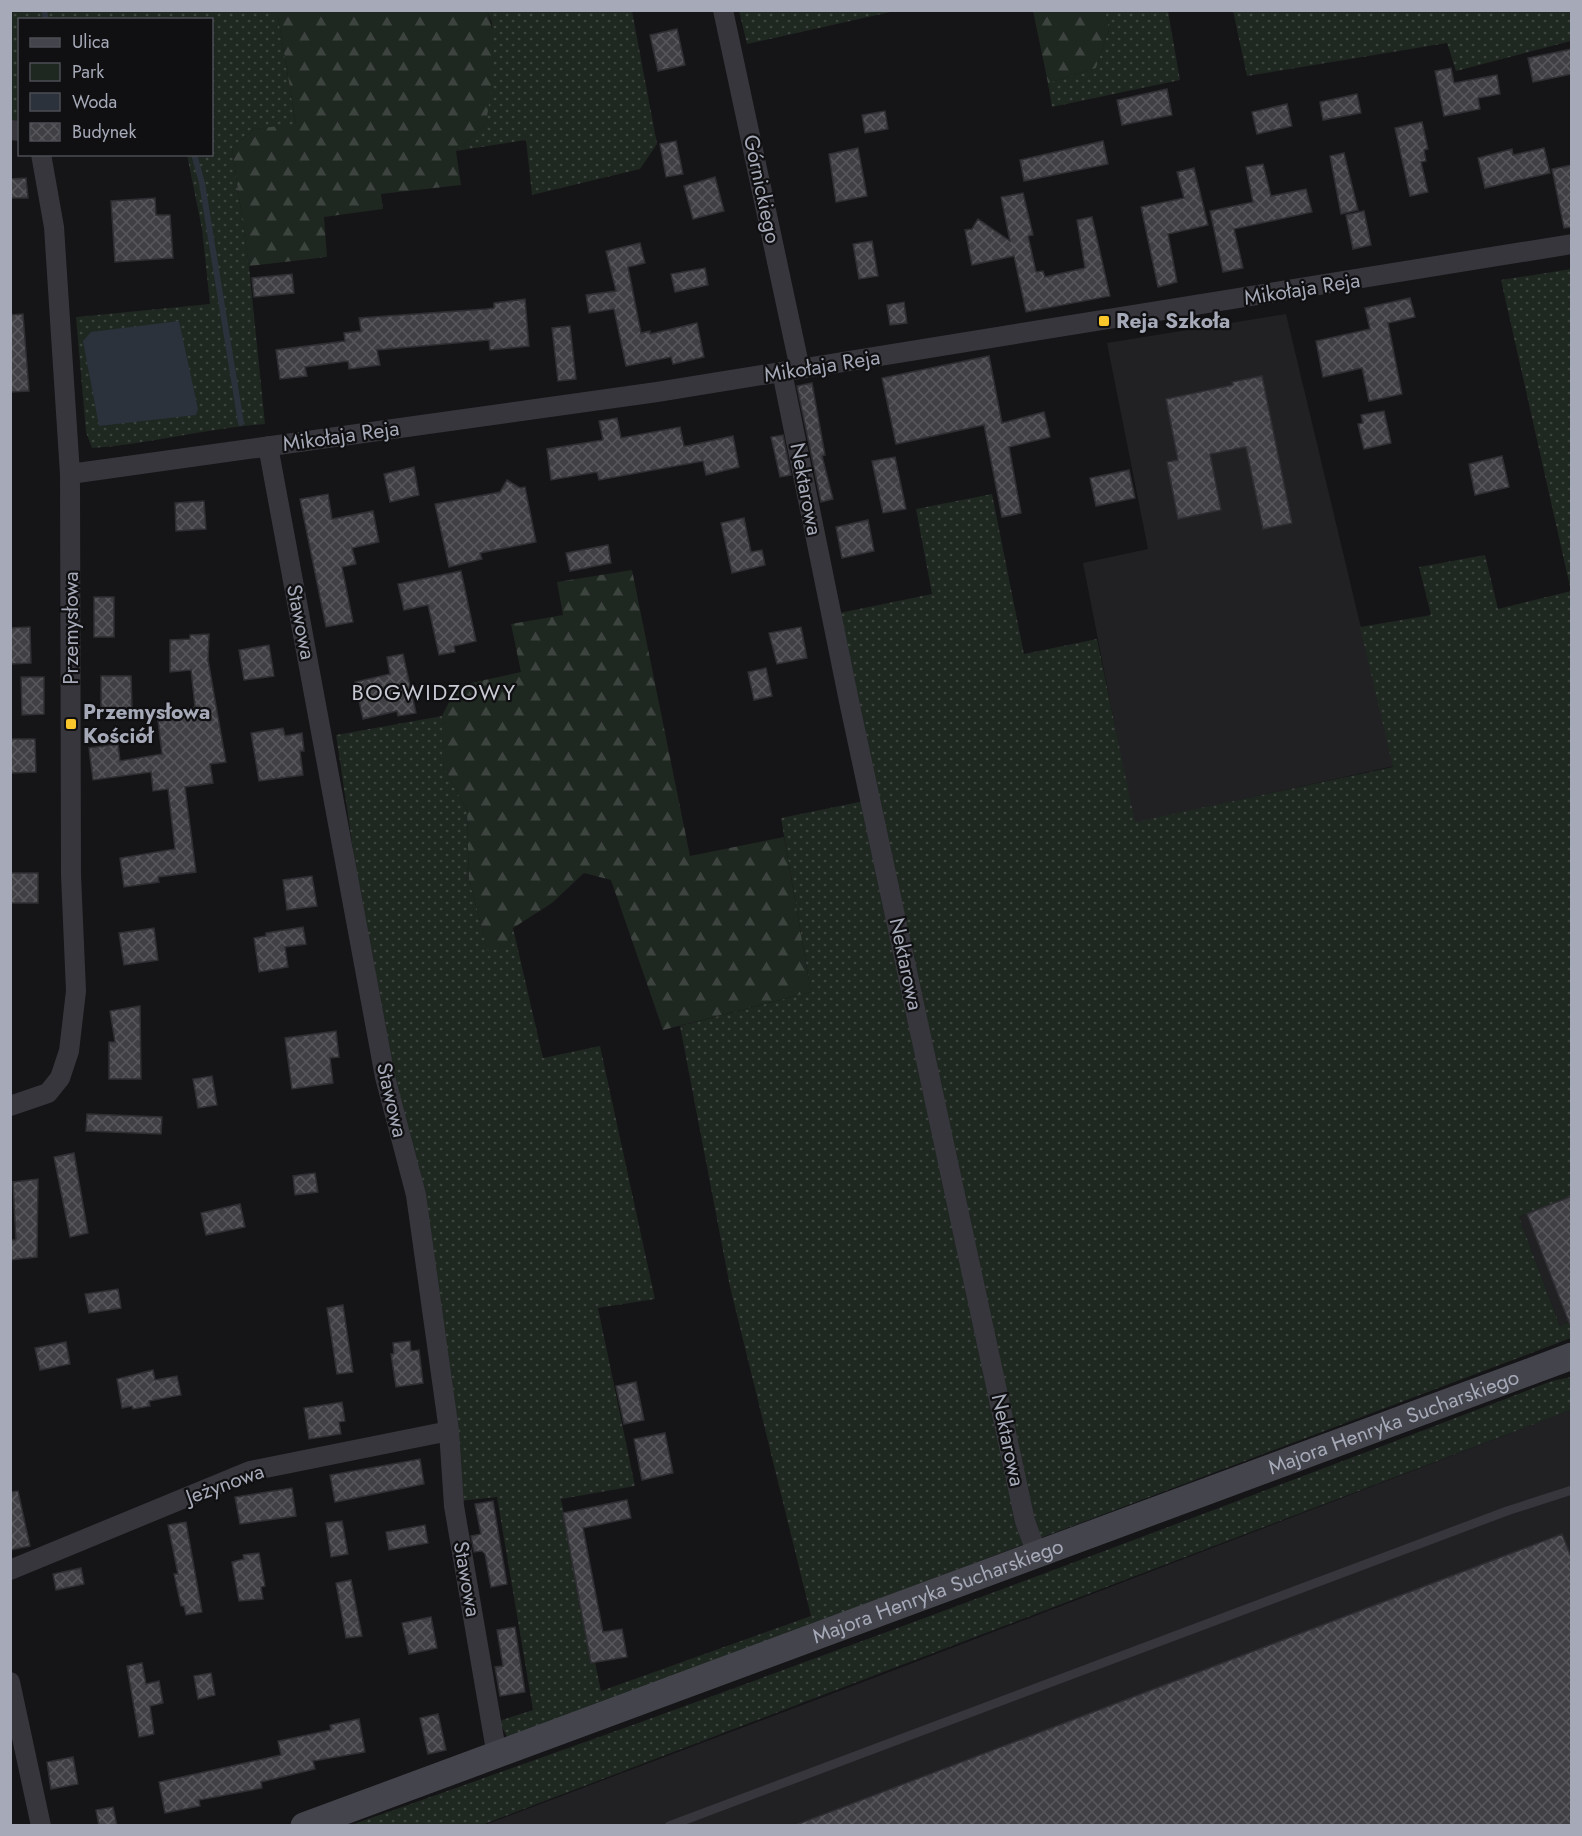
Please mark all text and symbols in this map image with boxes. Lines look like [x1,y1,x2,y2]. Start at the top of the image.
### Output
legend [18,18,213,156]
text: Ulica [72,29,109,55]
text: Park [72,59,104,85]
text: Woda [72,89,117,115]
text: Budynek [72,119,136,145]
street label: Górnickiego [736,132,788,246]
street label: Mikołaja Reja [1242,265,1362,313]
place label: Reja Szkoła [1116,306,1230,336]
marker: Reja Szkoła [1097,314,1111,328]
street label: Mikołaja Reja [762,342,882,390]
street label: Mikołaja Reja [281,413,401,459]
street label: Nektarowa [782,440,830,538]
street label: Przemysłowa [56,571,86,685]
street label: Stawowa [279,582,323,662]
district label: BOGWIDZOWY [351,676,517,708]
place label: Przemysłowa Kościół [83,697,210,751]
marker: Przemysłowa Kościół [64,717,78,731]
street label: Nektarowa [882,915,930,1013]
street label: Stawowa [369,1060,415,1140]
street label: Majora Henryka Sucharskiego [1264,1362,1523,1482]
street label: Nektarowa [984,1391,1032,1489]
street label: Jeżynowa [179,1456,268,1513]
street label: Majora Henryka Sucharskiego [808,1531,1068,1651]
street label: Stawowa [446,1539,488,1619]

